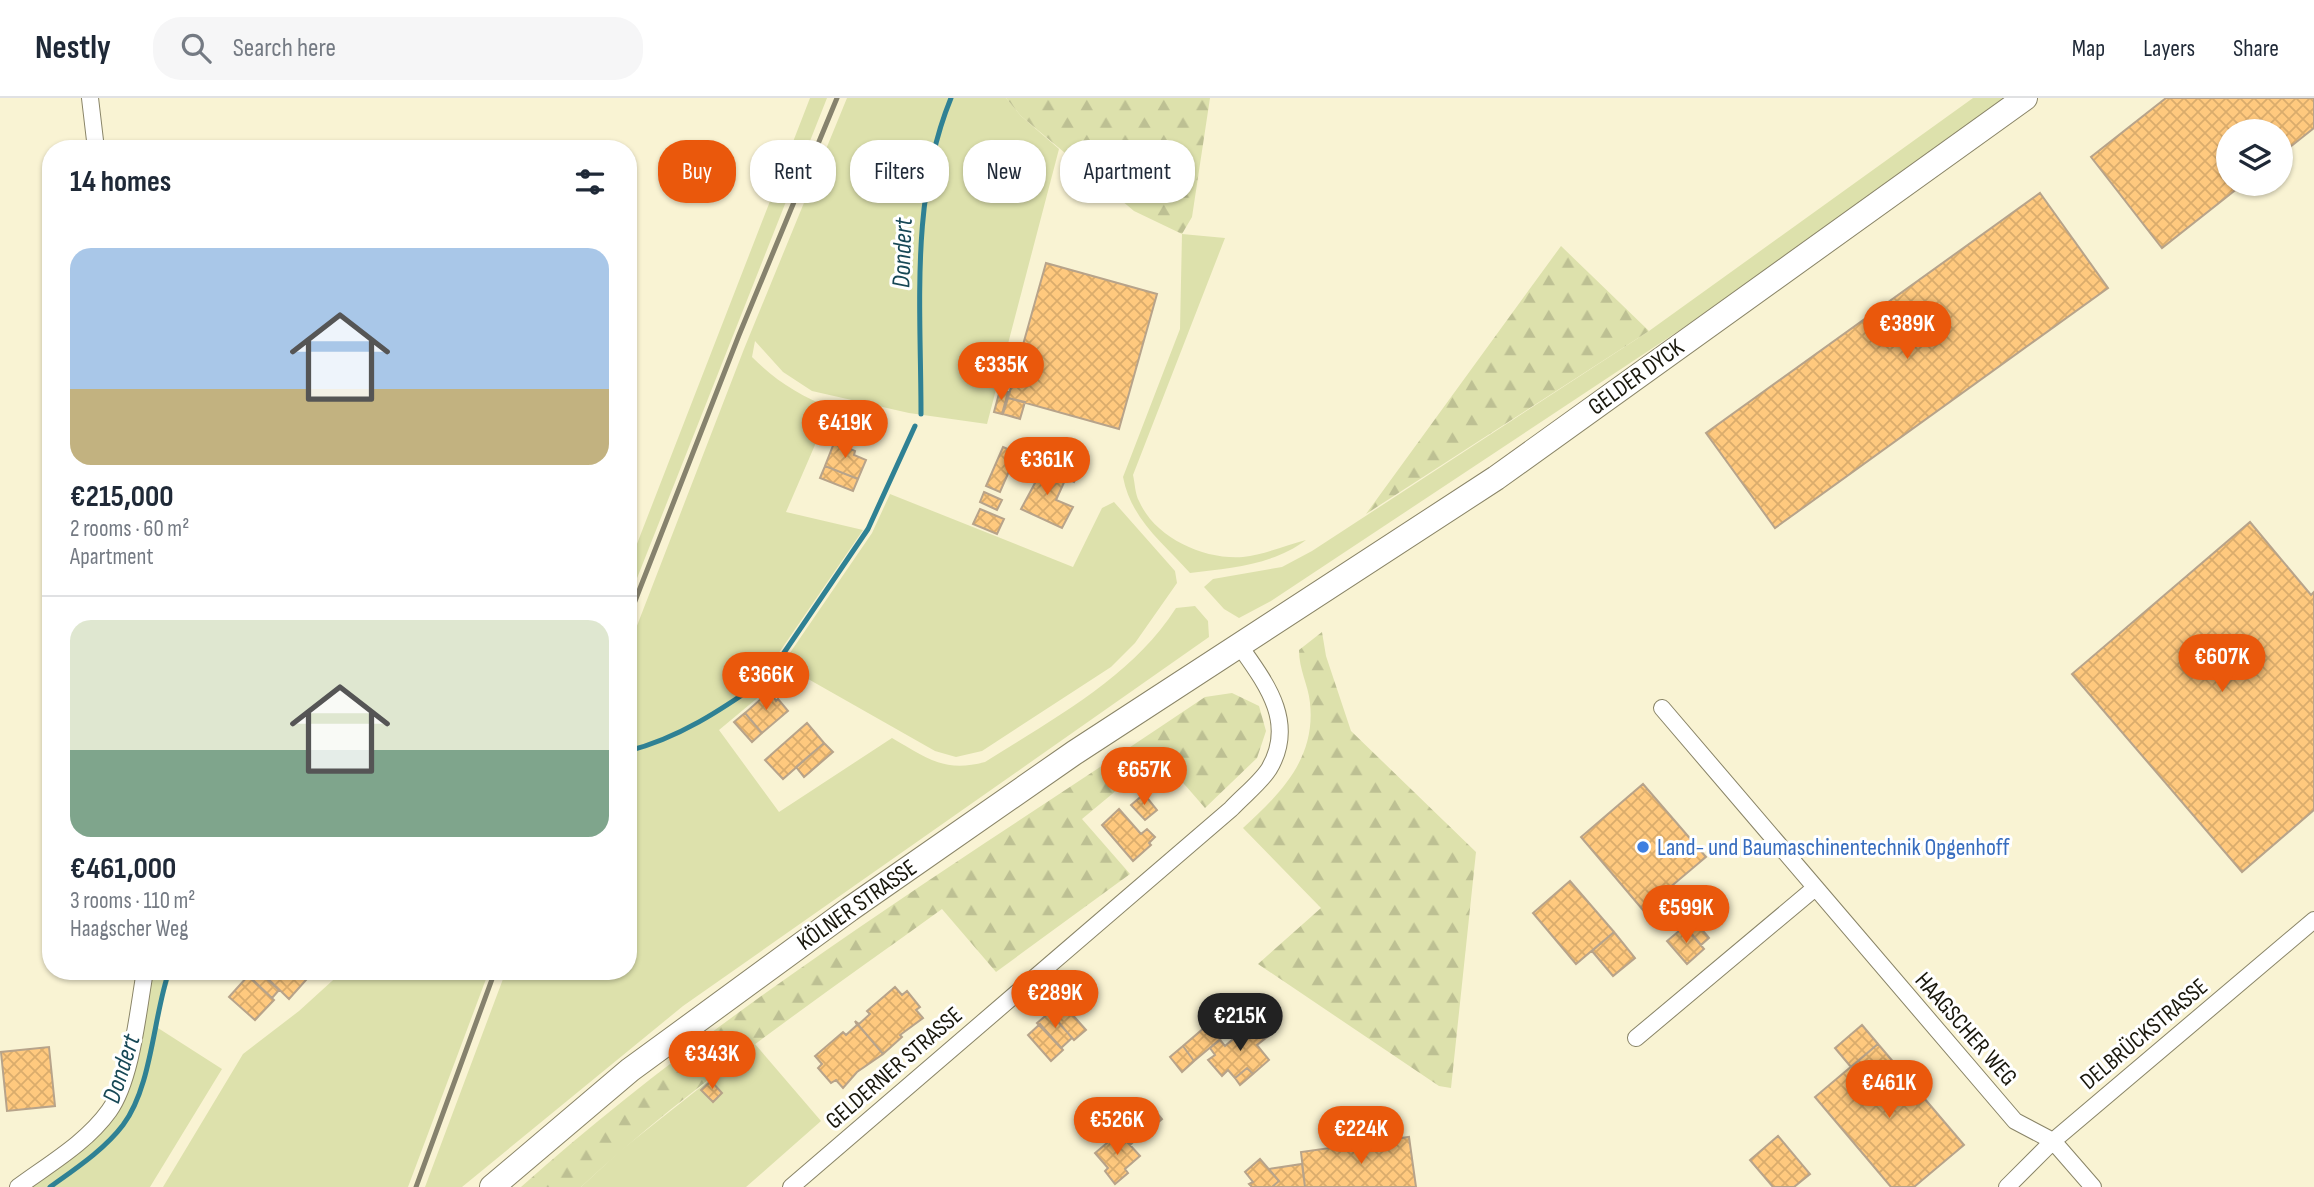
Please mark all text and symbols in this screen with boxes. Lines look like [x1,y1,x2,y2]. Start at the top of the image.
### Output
search box [153,17,643,80]
text: Nestly [35,28,111,68]
icon: search [177,29,215,67]
text: Search here [233,33,336,64]
text: Map [2072,34,2105,63]
text: Layers [2143,34,2195,63]
text: Share [2233,34,2279,63]
map controls [2216,119,2293,196]
button: layers [2216,119,2293,196]
chip: Buy [658,140,736,203]
chip: Rent [750,140,836,203]
chip: Filters [850,140,949,203]
chip: New [963,140,1046,203]
chip: Apartment [1060,140,1195,203]
icon: filters [571,163,609,201]
text: 14 homes [70,164,171,200]
water label: Dondert [886,216,920,289]
icon: home [277,294,403,420]
pin: €389K [1858,302,1956,361]
text: €389K [1879,310,1935,338]
street label: GELDER DYCK [1583,333,1689,421]
pin: €335K [952,342,1050,402]
text: €335K [974,351,1028,379]
pin: €419K [796,400,894,460]
text: €419K [818,409,872,437]
pin: €361K [998,438,1096,497]
text: €361K [1020,446,1074,474]
text: €215,000 [70,479,173,515]
text: 2 rooms · 60 m² [70,515,189,543]
text: Apartment [70,543,154,571]
pin: €607K [2173,634,2271,694]
text: €607K [2194,643,2250,671]
pin: €366K [717,652,815,712]
text: €366K [738,661,794,689]
icon: home [277,666,403,792]
pin: €657K [1095,748,1193,807]
text: €657K [1117,756,1171,784]
place label: Land- und Baumaschinentechnik Opgenhoff [1657,833,2010,862]
marker: Land- und Baumaschinentechnik Opgenhoff [1635,839,1651,855]
text: €461,000 [70,851,176,887]
street label: KÖLNER STRASSE [792,853,922,957]
pin: €599K [1637,886,1735,945]
text: 3 rooms · 110 m² [70,887,195,915]
text: €599K [1658,894,1714,922]
text: Haagscher Weg [70,915,188,943]
street label: HAAGSCHER WEG [1909,966,2023,1092]
pin: €289K [1006,970,1104,1030]
street label: DELBRÜCKSTRASSE [2074,972,2214,1096]
text: €289K [1027,979,1083,1007]
pin: €215K [1191,993,1289,1053]
street label: GELDERNER STRASSE [820,1001,968,1135]
text: €215K [1214,1002,1266,1030]
water label: Dondert [96,1030,148,1107]
pin: €343K [663,1032,761,1091]
text: €343K [685,1040,739,1068]
pin: €461K [1840,1060,1938,1120]
text: €461K [1862,1069,1916,1097]
pin: €526K [1068,1098,1166,1157]
text: €526K [1090,1106,1144,1134]
pin: €224K [1312,1107,1410,1166]
text: €224K [1334,1115,1388,1143]

